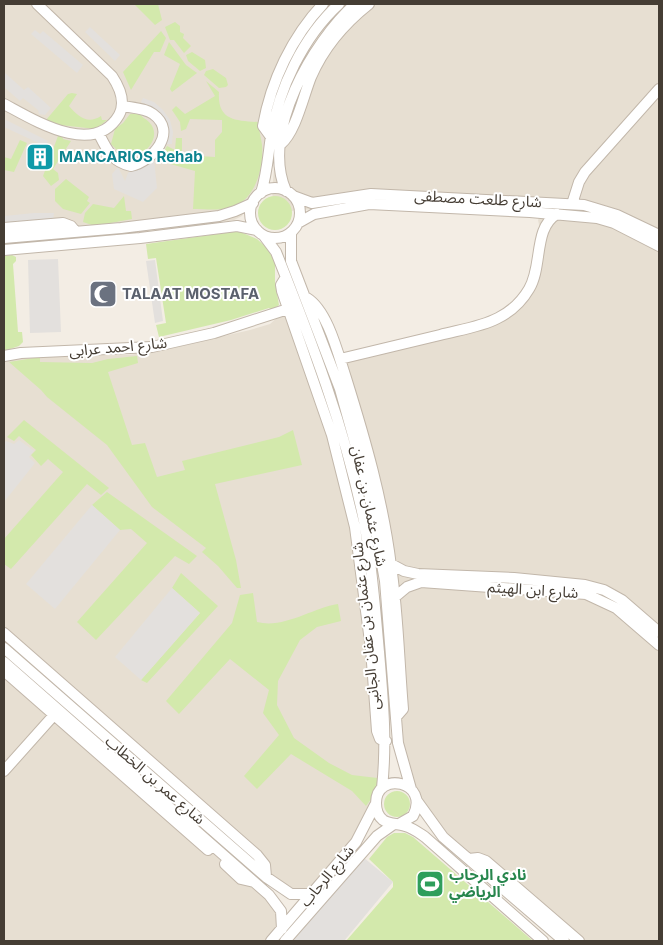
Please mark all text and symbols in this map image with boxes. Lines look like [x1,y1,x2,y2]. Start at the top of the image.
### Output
building icon: MANCARIOS Rehab [25,142,55,172]
place label: MANCARIOS Rehab [59,147,203,166]
street label: شارع طلعت مصطفى [414,186,543,214]
mosque icon: TALAAT MOSTAFA [88,279,118,309]
place label: TALAAT MOSTAFA [122,284,259,303]
street label: شارع احمد عرابى [68,333,168,363]
street label: شارع عثمان بن عفان [344,444,392,569]
street label: شارع عثمان بن عفان الجانبى [347,541,387,711]
street label: شارع ابن الهيثم [487,577,579,605]
street label: شارع عمر بن الخطاب [100,731,209,831]
street label: شارع الرحاب [295,841,360,912]
place label: نادي الرحاب الرياضي [449,865,526,903]
sports icon: نادي الرحاب الرياضي [415,869,445,899]

